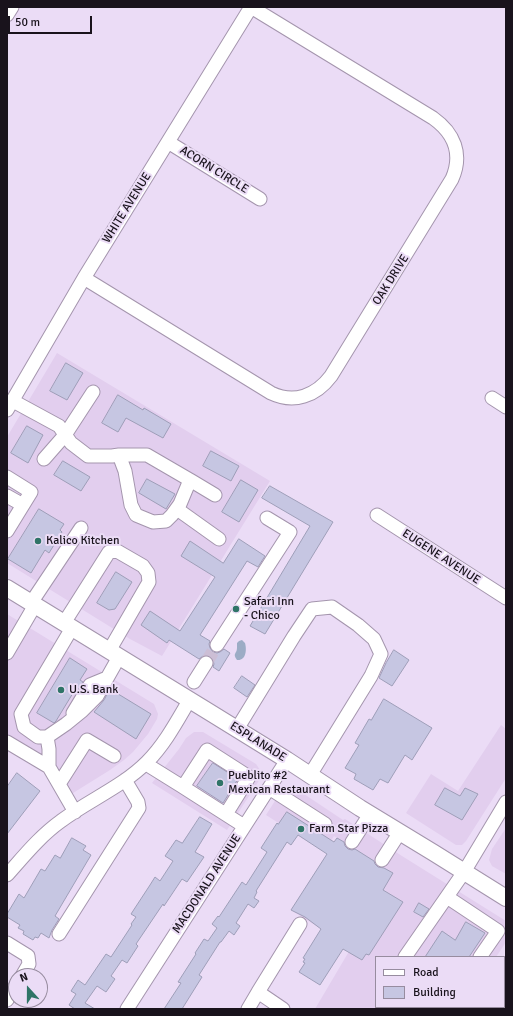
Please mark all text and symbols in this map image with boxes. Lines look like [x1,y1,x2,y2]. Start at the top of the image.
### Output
scale bar [10,8,94,34]
text: 50 m [15,15,40,30]
street label: ACORN CIRCLE [177,143,251,197]
street label: WHITE AVENUE [100,170,154,246]
street label: OAK DRIVE [370,252,412,308]
street label: EUGENE AVENUE [399,526,483,588]
place label: Kalico Kitchen [46,534,120,548]
marker: Kalico Kitchen [33,536,43,546]
place label: Safari Inn - Chico [244,595,294,623]
marker: Safari Inn - Chico [231,604,241,614]
place label: U.S. Bank [69,683,118,697]
marker: U.S. Bank [56,685,66,695]
street label: ESPLANADE [227,719,289,765]
place label: Pueblito #2 Mexican Restaurant [228,769,330,797]
marker: Pueblito #2 Mexican Restaurant [215,778,225,788]
place label: Farm Star Pizza [309,822,388,836]
marker: Farm Star Pizza [296,824,306,834]
street label: MACDONALD AVENUE [170,832,244,936]
legend [375,956,505,1008]
text: Road [413,965,439,980]
north arrow [8,968,48,1008]
text: N [18,970,30,985]
text: Building [413,985,456,1000]

